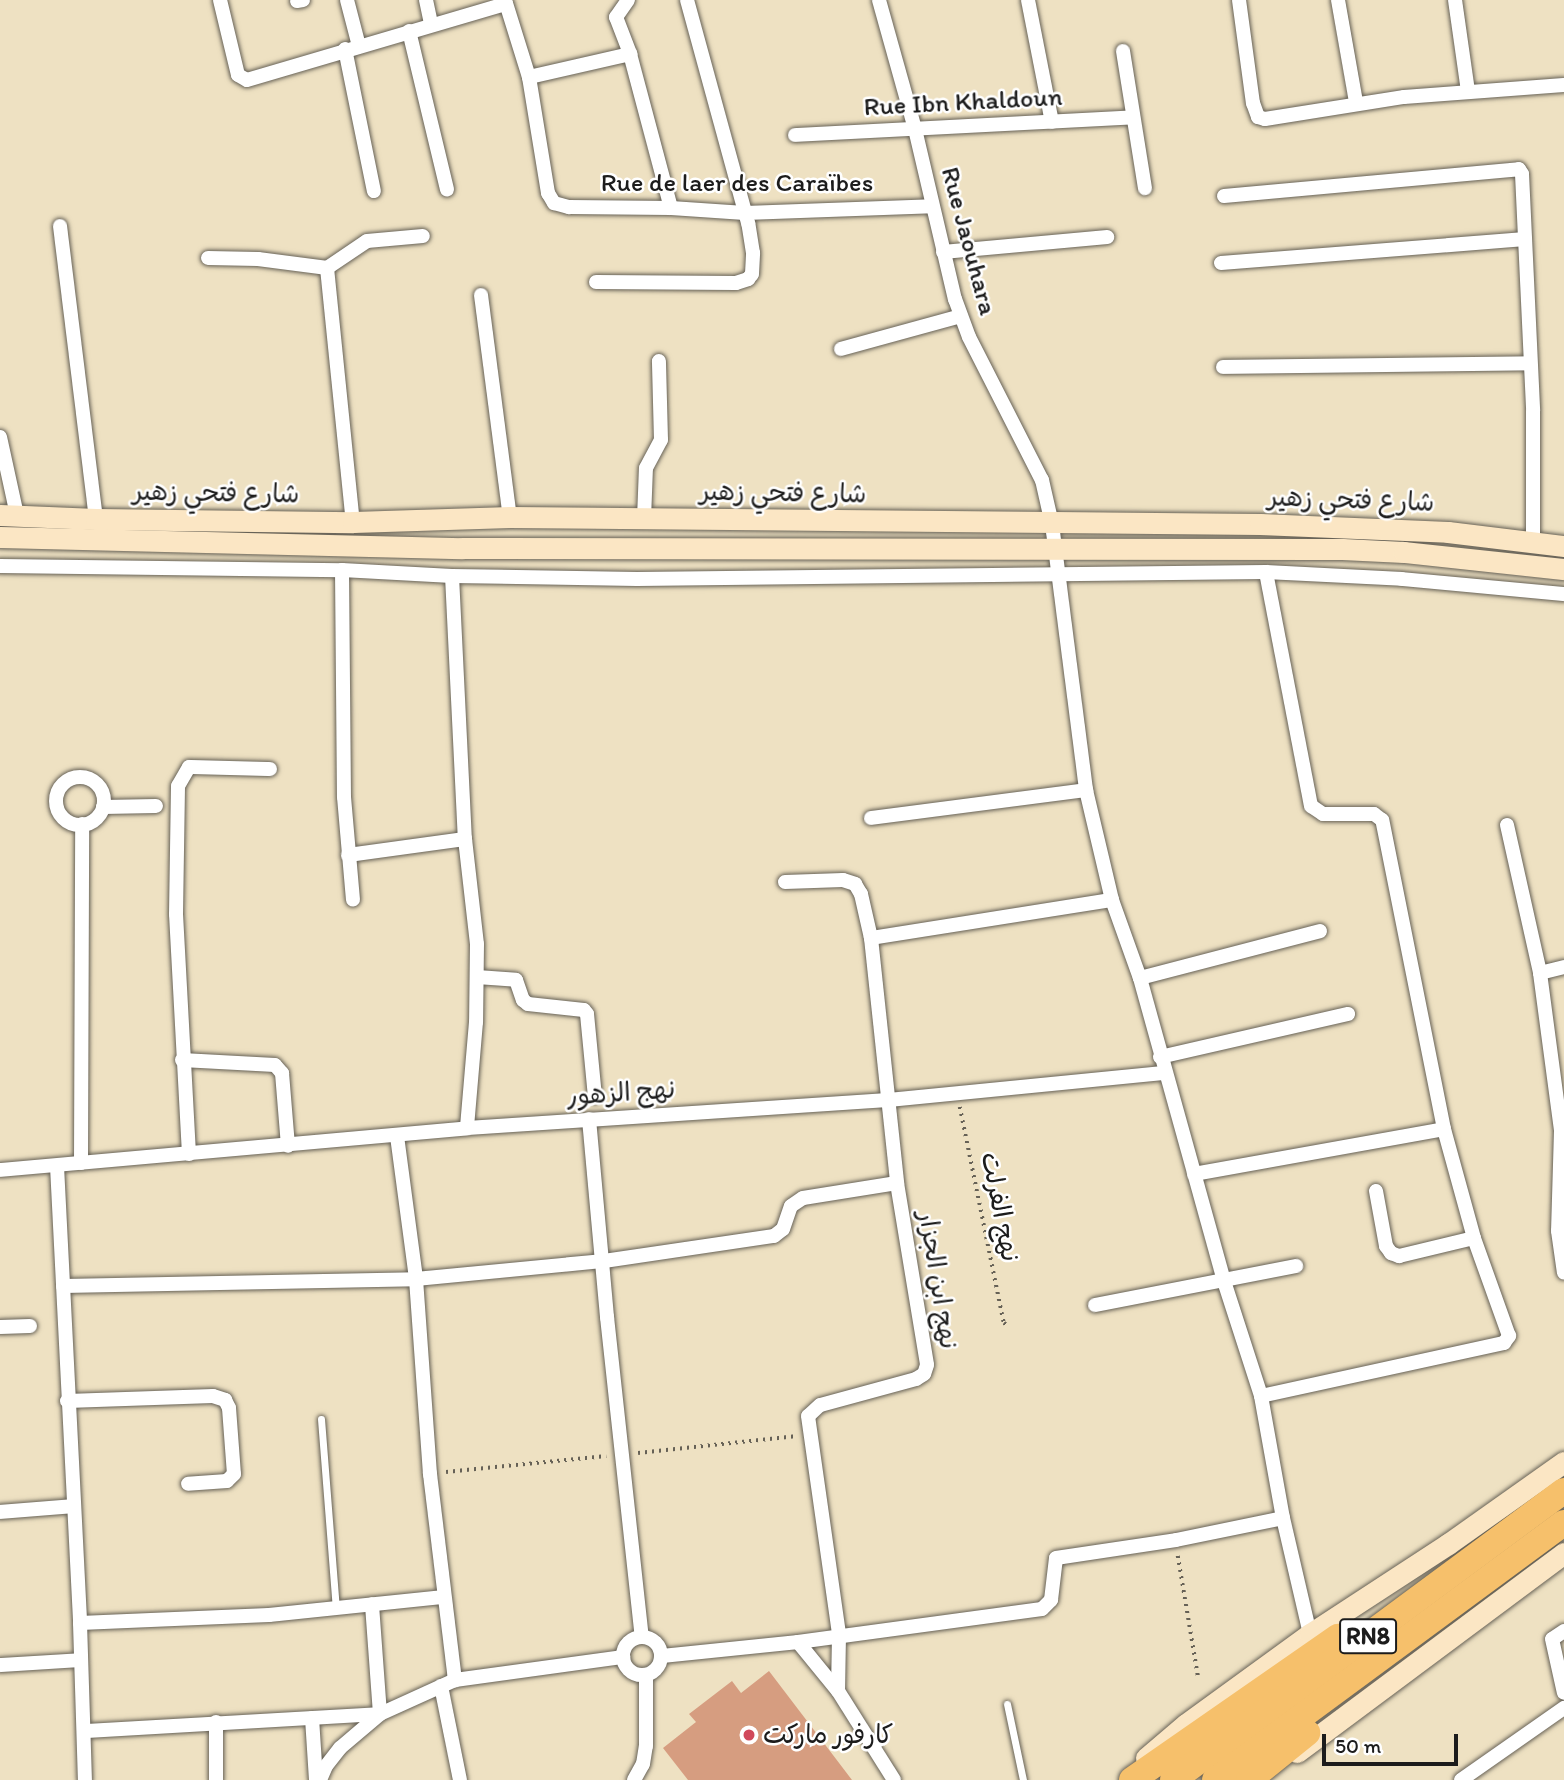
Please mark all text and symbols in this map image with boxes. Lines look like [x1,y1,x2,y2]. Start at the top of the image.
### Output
street label: Rue Ibn Khaldoun [863,81,1063,123]
street label: Rue Jaouhara [934,164,1004,318]
street label: Rue de laer des Caraïbes [601,167,873,199]
street label: شارع فتحي زهير [132,476,300,510]
street label: شارع فتحي زهير [699,476,867,510]
street label: شارع فتحي زهير [1267,481,1435,519]
street label: نهج الزهور [566,1074,676,1112]
street label: نهج الفرلت [974,1150,1026,1264]
street label: نهج ابن الجزار [912,1209,964,1351]
road number: RN8 [1338,1616,1398,1656]
place label: كارفور ماركت [763,1719,893,1751]
scale bar [1326,1720,1462,1764]
marker: كارفور ماركت [741,1727,757,1743]
text: 50 m [1335,1733,1381,1758]

